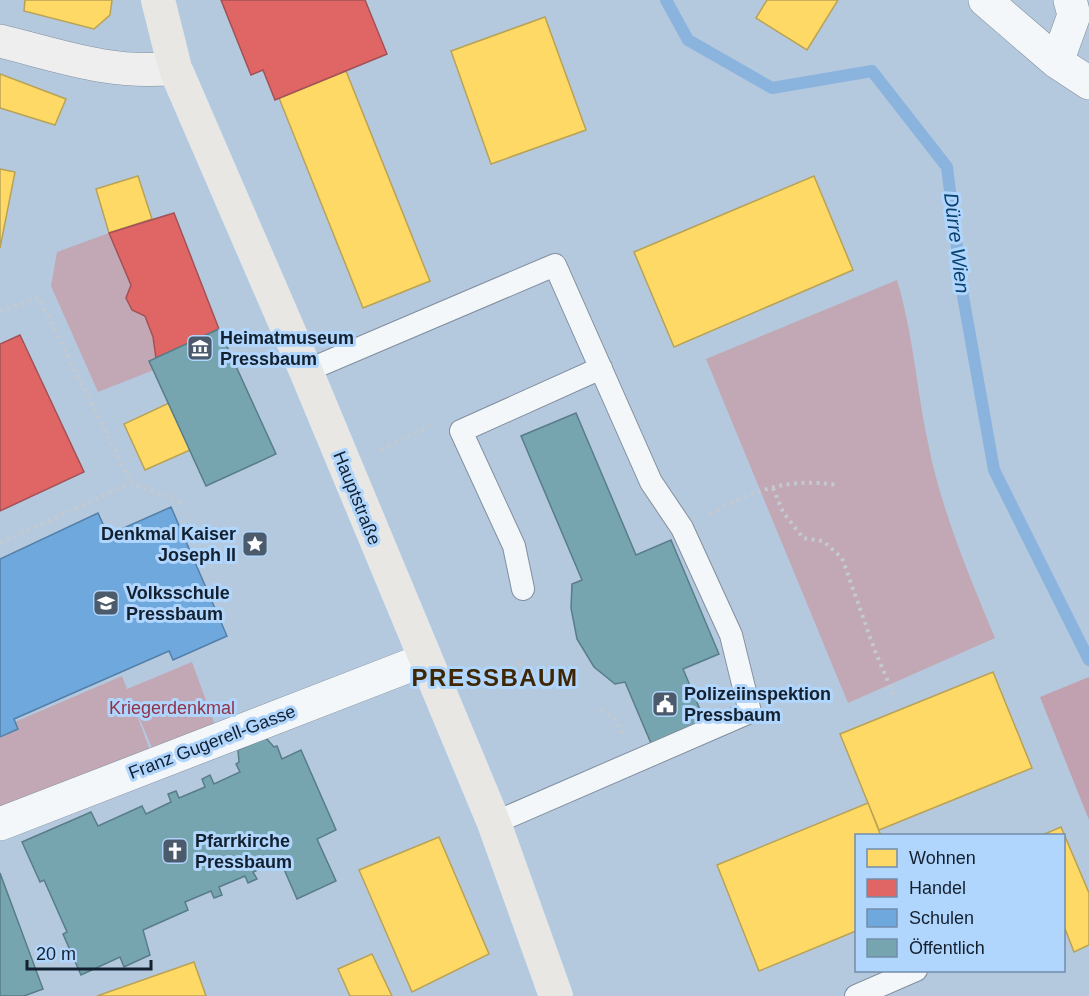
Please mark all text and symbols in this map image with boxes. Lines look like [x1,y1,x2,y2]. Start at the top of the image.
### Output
water label: Dürre Wien [940,192,974,294]
place label: Heimatmuseum Pressbaum [220,328,354,369]
museum icon: Heimatmuseum Pressbaum [185,333,215,363]
street label: Hauptstraße [329,448,385,548]
place label: Denkmal Kaiser Joseph II [101,524,236,565]
place icon: Denkmal Kaiser Joseph II [240,529,270,559]
place label: Volksschule Pressbaum [126,583,230,624]
school or university icon: Volksschule Pressbaum [91,588,121,618]
district label: PRESSBAUM [412,664,578,691]
place label: Polizeiinspektion Pressbaum [684,684,831,725]
public building icon: Polizeiinspektion Pressbaum [650,689,680,719]
park label: Kriegerdenkmal [109,698,235,718]
street label: Franz Gugerell-Gasse [126,701,298,783]
place label: Pfarrkirche Pressbaum [195,831,292,872]
legend [855,834,1065,972]
church icon: Pfarrkirche Pressbaum [160,836,190,866]
text: Wohnen [909,848,976,868]
text: Handel [909,878,966,898]
text: Schulen [909,908,974,928]
scale bar [27,933,152,971]
text: Öffentlich [909,938,985,958]
text: 20 m [36,944,76,964]

